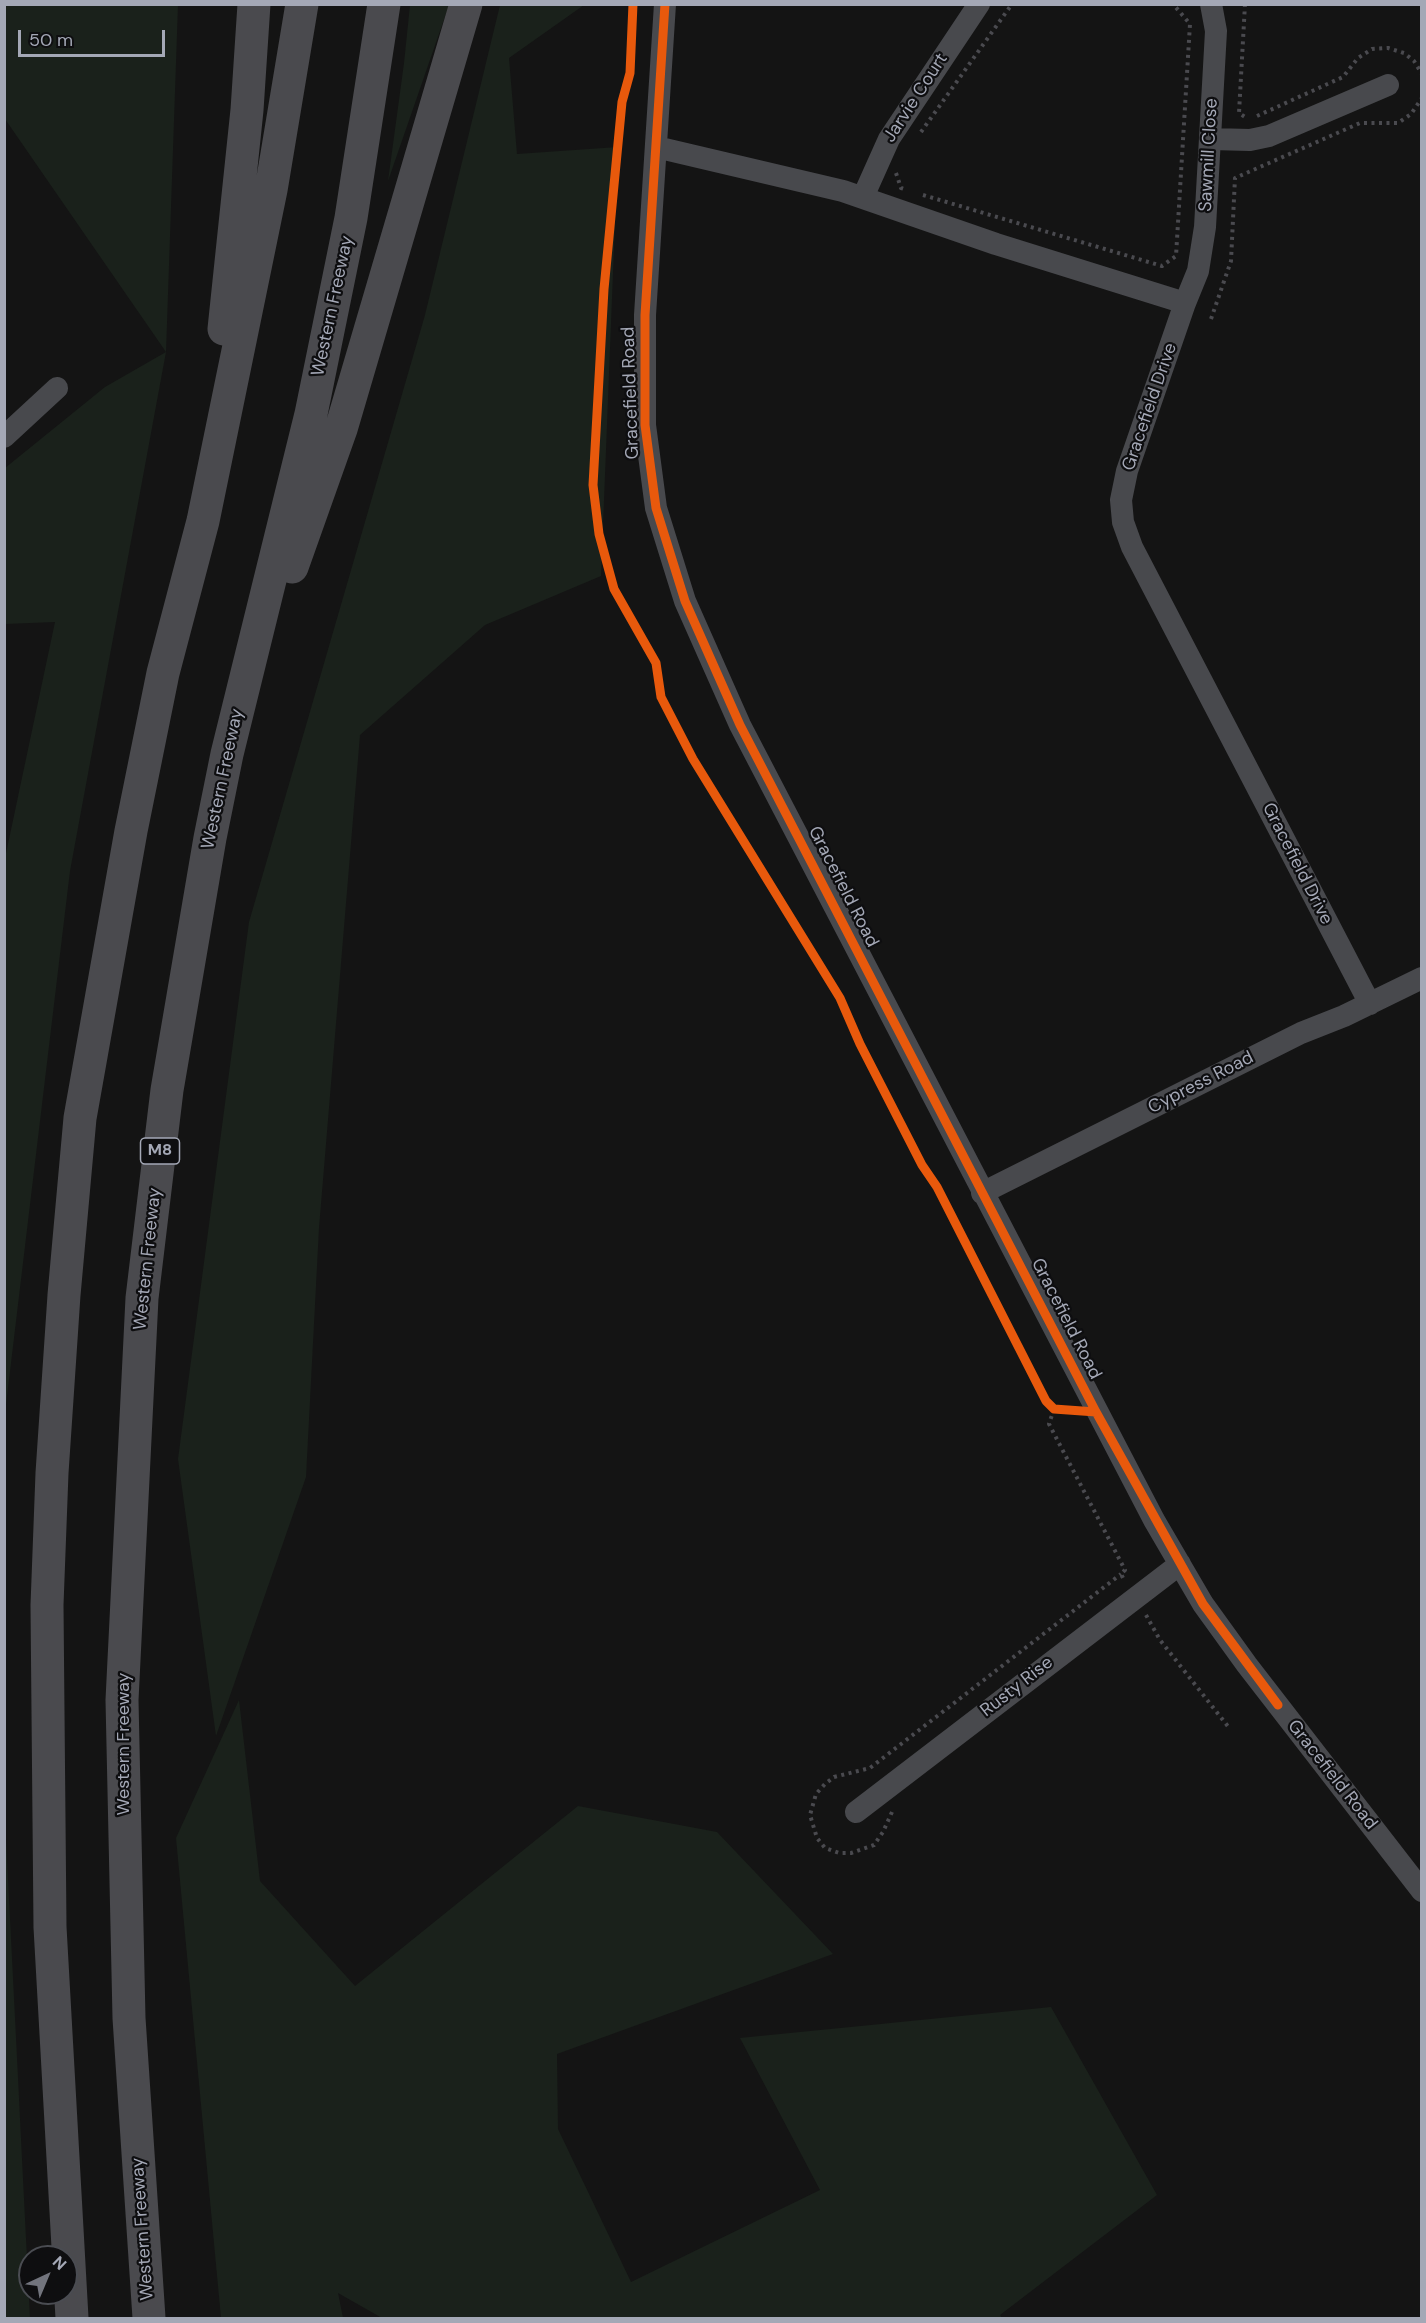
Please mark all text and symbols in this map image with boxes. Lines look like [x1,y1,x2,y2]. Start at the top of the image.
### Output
scale bar [21,18,168,56]
text: 50 m [29,28,73,52]
street label: Jarvie Court [879,49,953,147]
street label: Sawmill Close [1195,98,1223,212]
street label: Western Freeway [308,234,358,378]
street label: Gracefield Road [618,326,644,460]
street label: Gracefield Drive [1118,340,1182,474]
street label: Western Freeway [198,707,248,851]
street label: Gracefield Drive [1257,800,1337,928]
street label: Gracefield Road [803,823,883,951]
street label: Cypress Road [1145,1047,1257,1119]
road number: M8 [140,1138,180,1164]
street label: Western Freeway [130,1187,166,1331]
street label: Gracefield Road [1026,1255,1106,1383]
street label: Rusty Rise [977,1652,1057,1722]
street label: Western Freeway [113,1672,135,1816]
street label: Gracefield Road [1283,1716,1381,1834]
street label: Western Freeway [127,2157,159,2301]
north arrow [18,2245,78,2305]
text: N [48,2252,71,2275]

